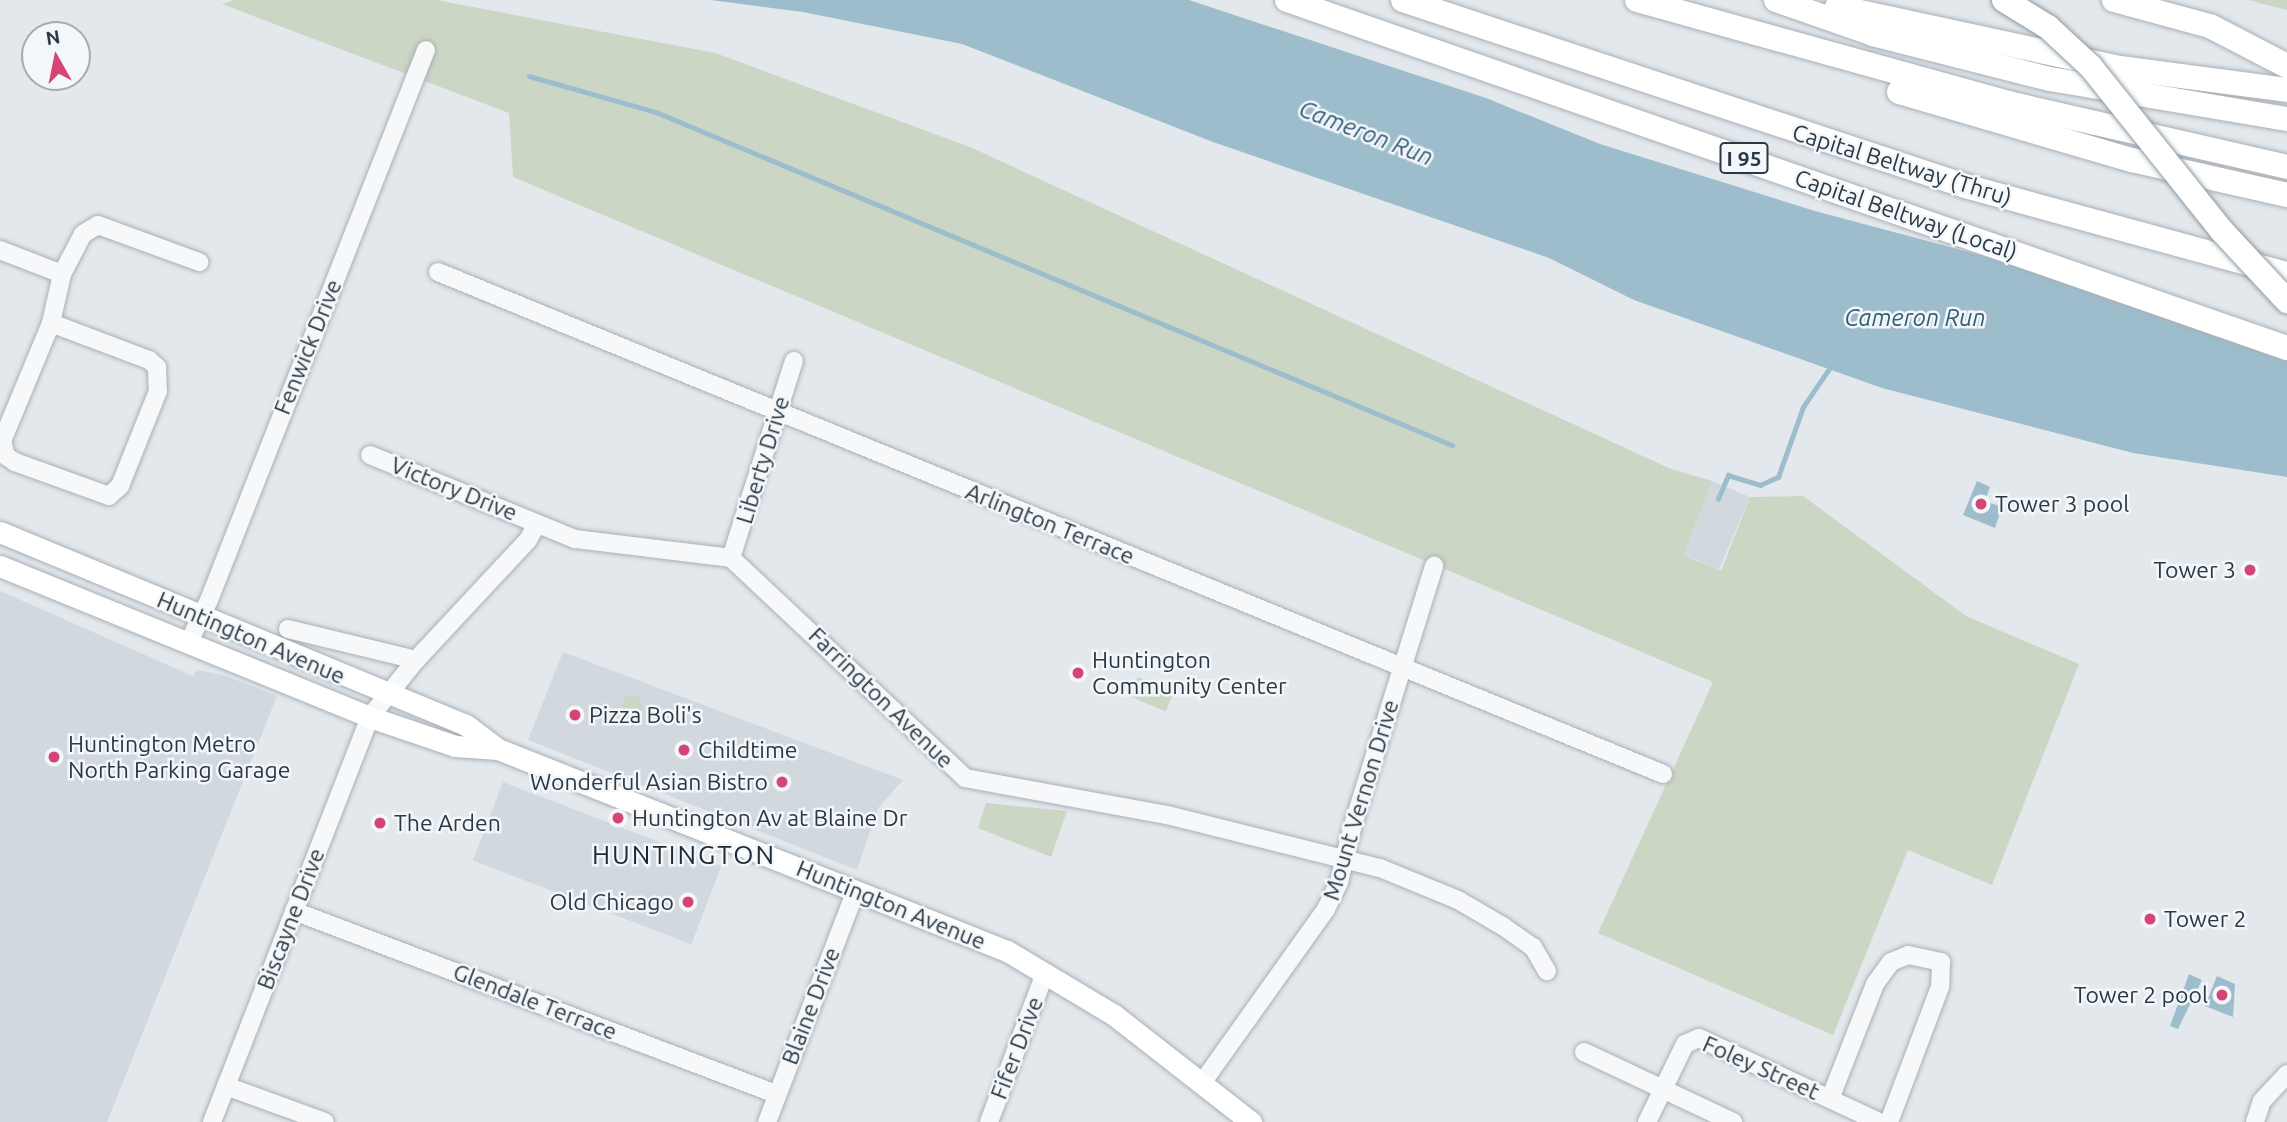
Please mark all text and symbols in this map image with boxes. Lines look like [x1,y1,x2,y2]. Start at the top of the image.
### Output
north arrow [21,21,91,91]
text: N [44,25,62,49]
water label: Cameron Run [1295,94,1437,172]
street label: Capital Beltway (Thru) [1789,118,2015,212]
road number: I 95 [1720,140,1768,176]
street label: Capital Beltway (Local) [1791,164,2021,266]
street label: Fenwick Drive [268,275,348,419]
water label: Cameron Run [1844,304,1986,332]
street label: Liberty Drive [731,393,795,527]
street label: Victory Drive [387,451,521,527]
street label: Arlington Terrace [962,478,1138,570]
place label: Tower 3 pool [1995,490,2129,518]
marker: Tower 3 pool [1973,496,1989,512]
place label: Tower 3 [2153,556,2236,584]
marker: Tower 3 [2242,562,2258,578]
street label: Huntington Avenue [153,586,349,690]
street label: Farrington Avenue [803,622,959,774]
place label: Huntington Community Center [1092,646,1287,700]
marker: Huntington Community Center [1070,665,1086,681]
street label: Mount Vernon Drive [1317,696,1405,904]
place label: Pizza Boli's [589,701,702,729]
marker: Pizza Boli's [567,707,583,723]
place label: Huntington Metro North Parking Garage [68,730,290,784]
place label: Childtime [698,736,797,764]
marker: Childtime [676,742,692,758]
marker: Huntington Metro North Parking Garage [46,749,62,765]
place label: Wonderful Asian Bistro [530,768,768,796]
marker: Wonderful Asian Bistro [774,774,790,790]
place label: Huntington Av at Blaine Dr [632,804,908,832]
place label: The Arden [394,809,501,837]
marker: Huntington Av at Blaine Dr [610,810,626,826]
marker: The Arden [372,815,388,831]
district label: HUNTINGTON [593,839,775,871]
street label: Biscayne Drive [251,844,331,994]
street label: Huntington Avenue [792,854,990,956]
place label: Old Chicago [549,888,674,916]
marker: Old Chicago [680,894,696,910]
place label: Tower 2 [2164,905,2247,933]
marker: Tower 2 [2142,911,2158,927]
street label: Blaine Drive [776,943,846,1069]
street label: Glendale Terrace [449,958,621,1046]
place label: Tower 2 pool [2074,981,2208,1009]
marker: Tower 2 pool [2214,987,2230,1003]
street label: Fifer Drive [985,993,1049,1103]
street label: Foley Street [1698,1030,1824,1106]

